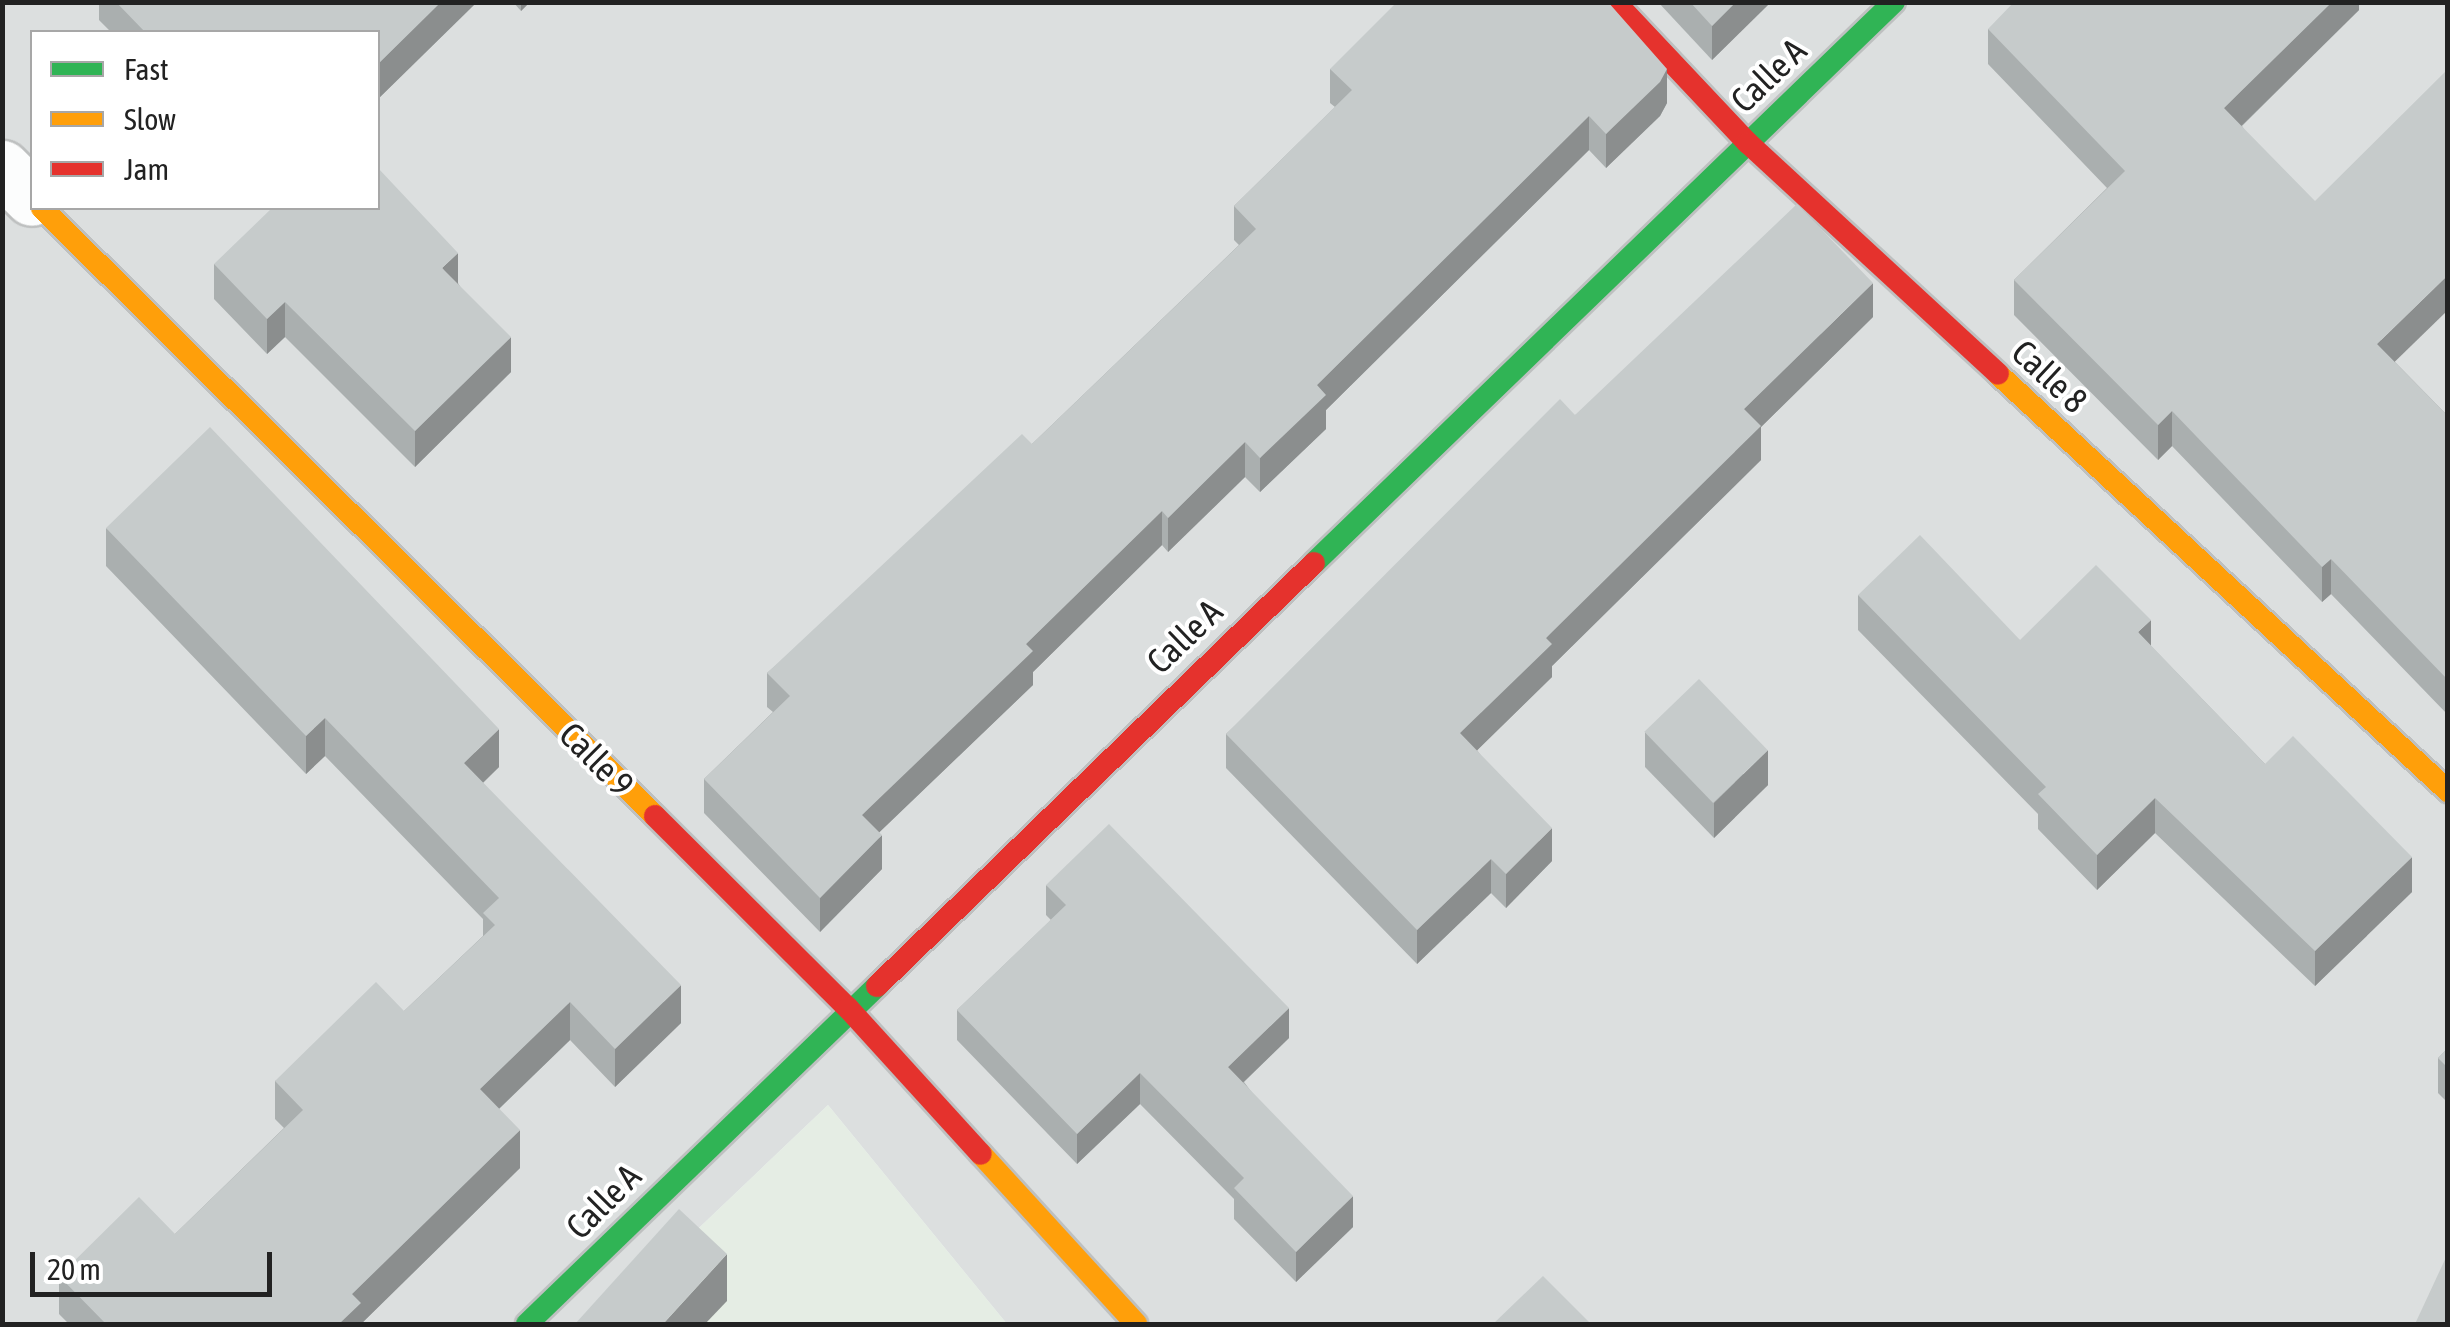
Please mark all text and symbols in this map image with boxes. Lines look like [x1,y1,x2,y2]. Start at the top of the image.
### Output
street label: Calle A [1722,29,1814,121]
legend [30,30,380,210]
text: Fast [124,52,169,86]
text: Slow [124,102,176,136]
text: Jam [124,152,169,186]
street label: Calle 8 [2004,331,2096,421]
street label: Calle A [1138,590,1230,682]
street label: Calle 9 [551,713,643,805]
street label: Calle A [557,1155,649,1247]
scale bar [35,1232,278,1294]
text: 20 m [47,1252,101,1286]

